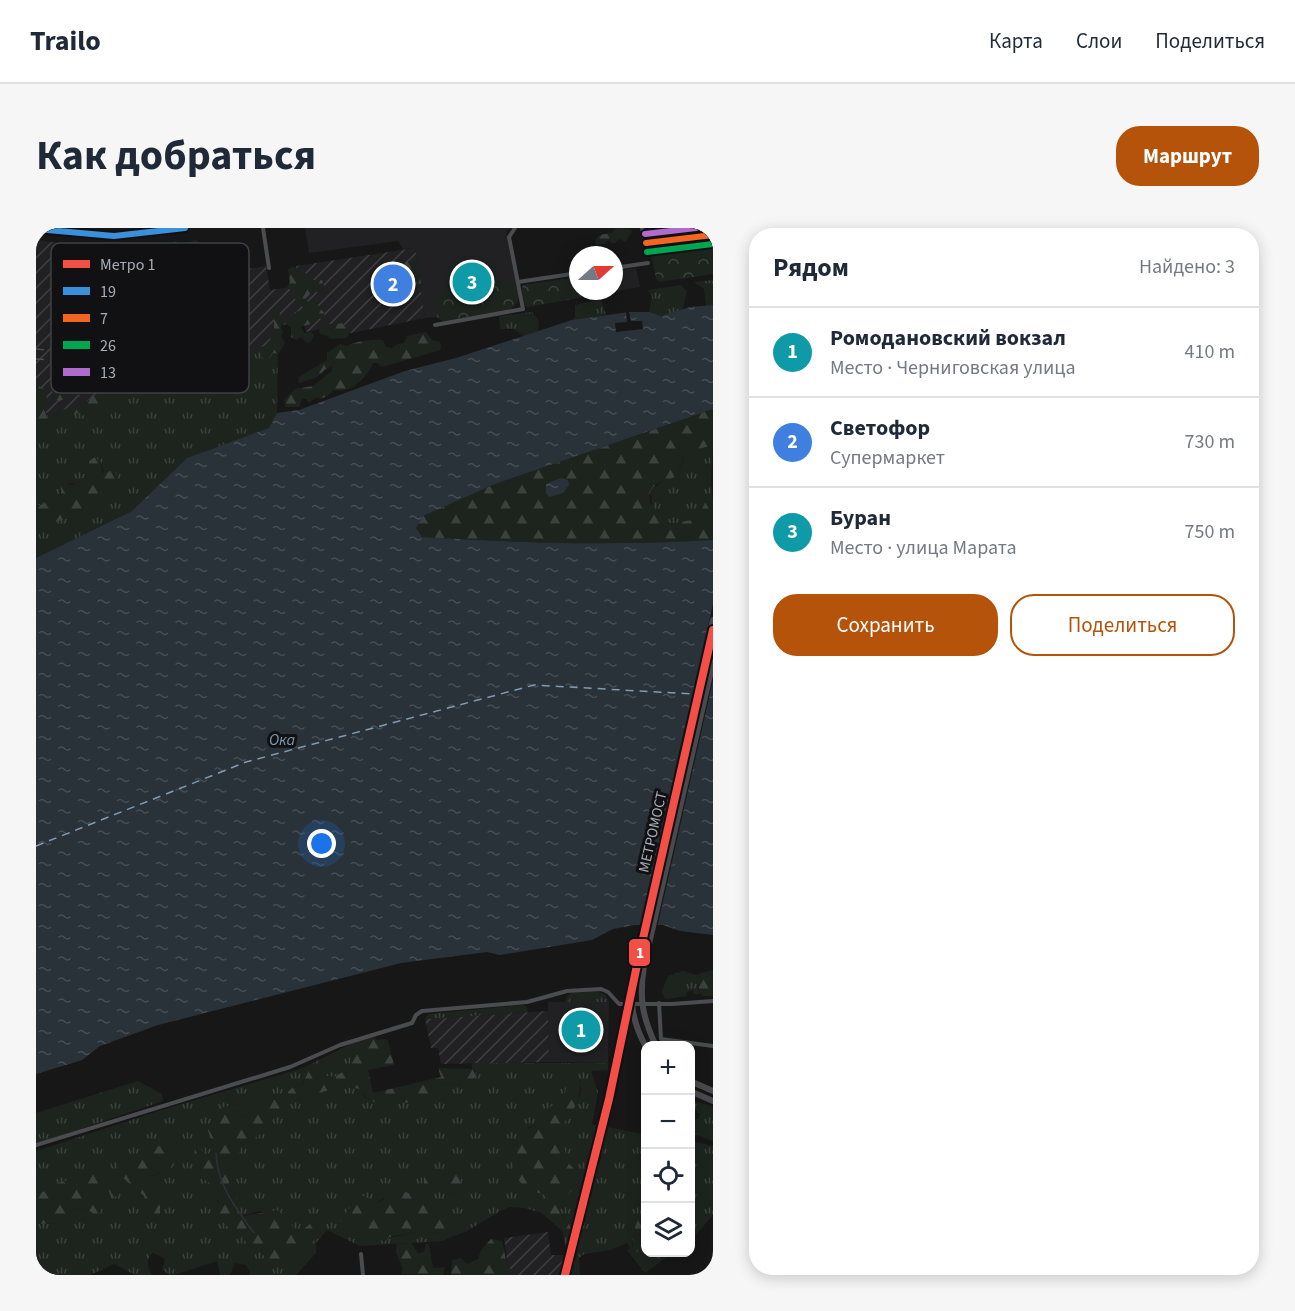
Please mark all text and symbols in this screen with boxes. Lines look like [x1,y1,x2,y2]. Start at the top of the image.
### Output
text: Trailo [30,21,101,61]
text: Карта [989,26,1043,56]
text: Слои [1076,26,1122,56]
text: Поделиться [1155,26,1265,56]
text: Как добраться [36,126,316,186]
button: Маршрут [1116,126,1259,186]
legend [51,243,249,393]
north arrow [569,246,623,300]
text: Рядом [773,249,849,286]
text: Найдено: 3 [1139,253,1235,281]
text: Метро 1 [100,254,156,276]
pin: 3 [452,260,492,304]
pin: 2 [374,262,412,306]
text: 19 [100,281,116,303]
text: 7 [100,308,108,330]
text: Ромодановский вокзал [830,322,1066,354]
text: 26 [100,335,116,357]
text: 1 [787,338,798,366]
text: 410 m [1185,338,1235,366]
text: Место · Черниговская улица [830,354,1076,382]
text: 13 [100,362,116,384]
text: Светофор [830,412,930,444]
text: 2 [787,428,798,456]
text: 730 m [1185,428,1235,456]
text: Супермаркет [830,444,945,472]
text: Буран [830,502,891,534]
text: 3 [787,518,798,546]
text: 750 m [1185,518,1235,546]
text: Место · улица Марата [830,534,1017,562]
button: Сохранить [773,594,998,656]
button: Поделиться [1010,594,1235,656]
water label: Ока [269,729,295,751]
street label: МЕТРОМОСТ [633,789,673,875]
your location [307,829,336,858]
line badge: 1 [628,938,651,967]
text: 1 [636,942,644,964]
pin: 1 [562,1008,600,1052]
map controls [641,1041,695,1257]
button: + [641,1041,695,1095]
button: − [641,1095,695,1149]
button: locate [641,1149,695,1203]
button: layers [641,1203,695,1257]

